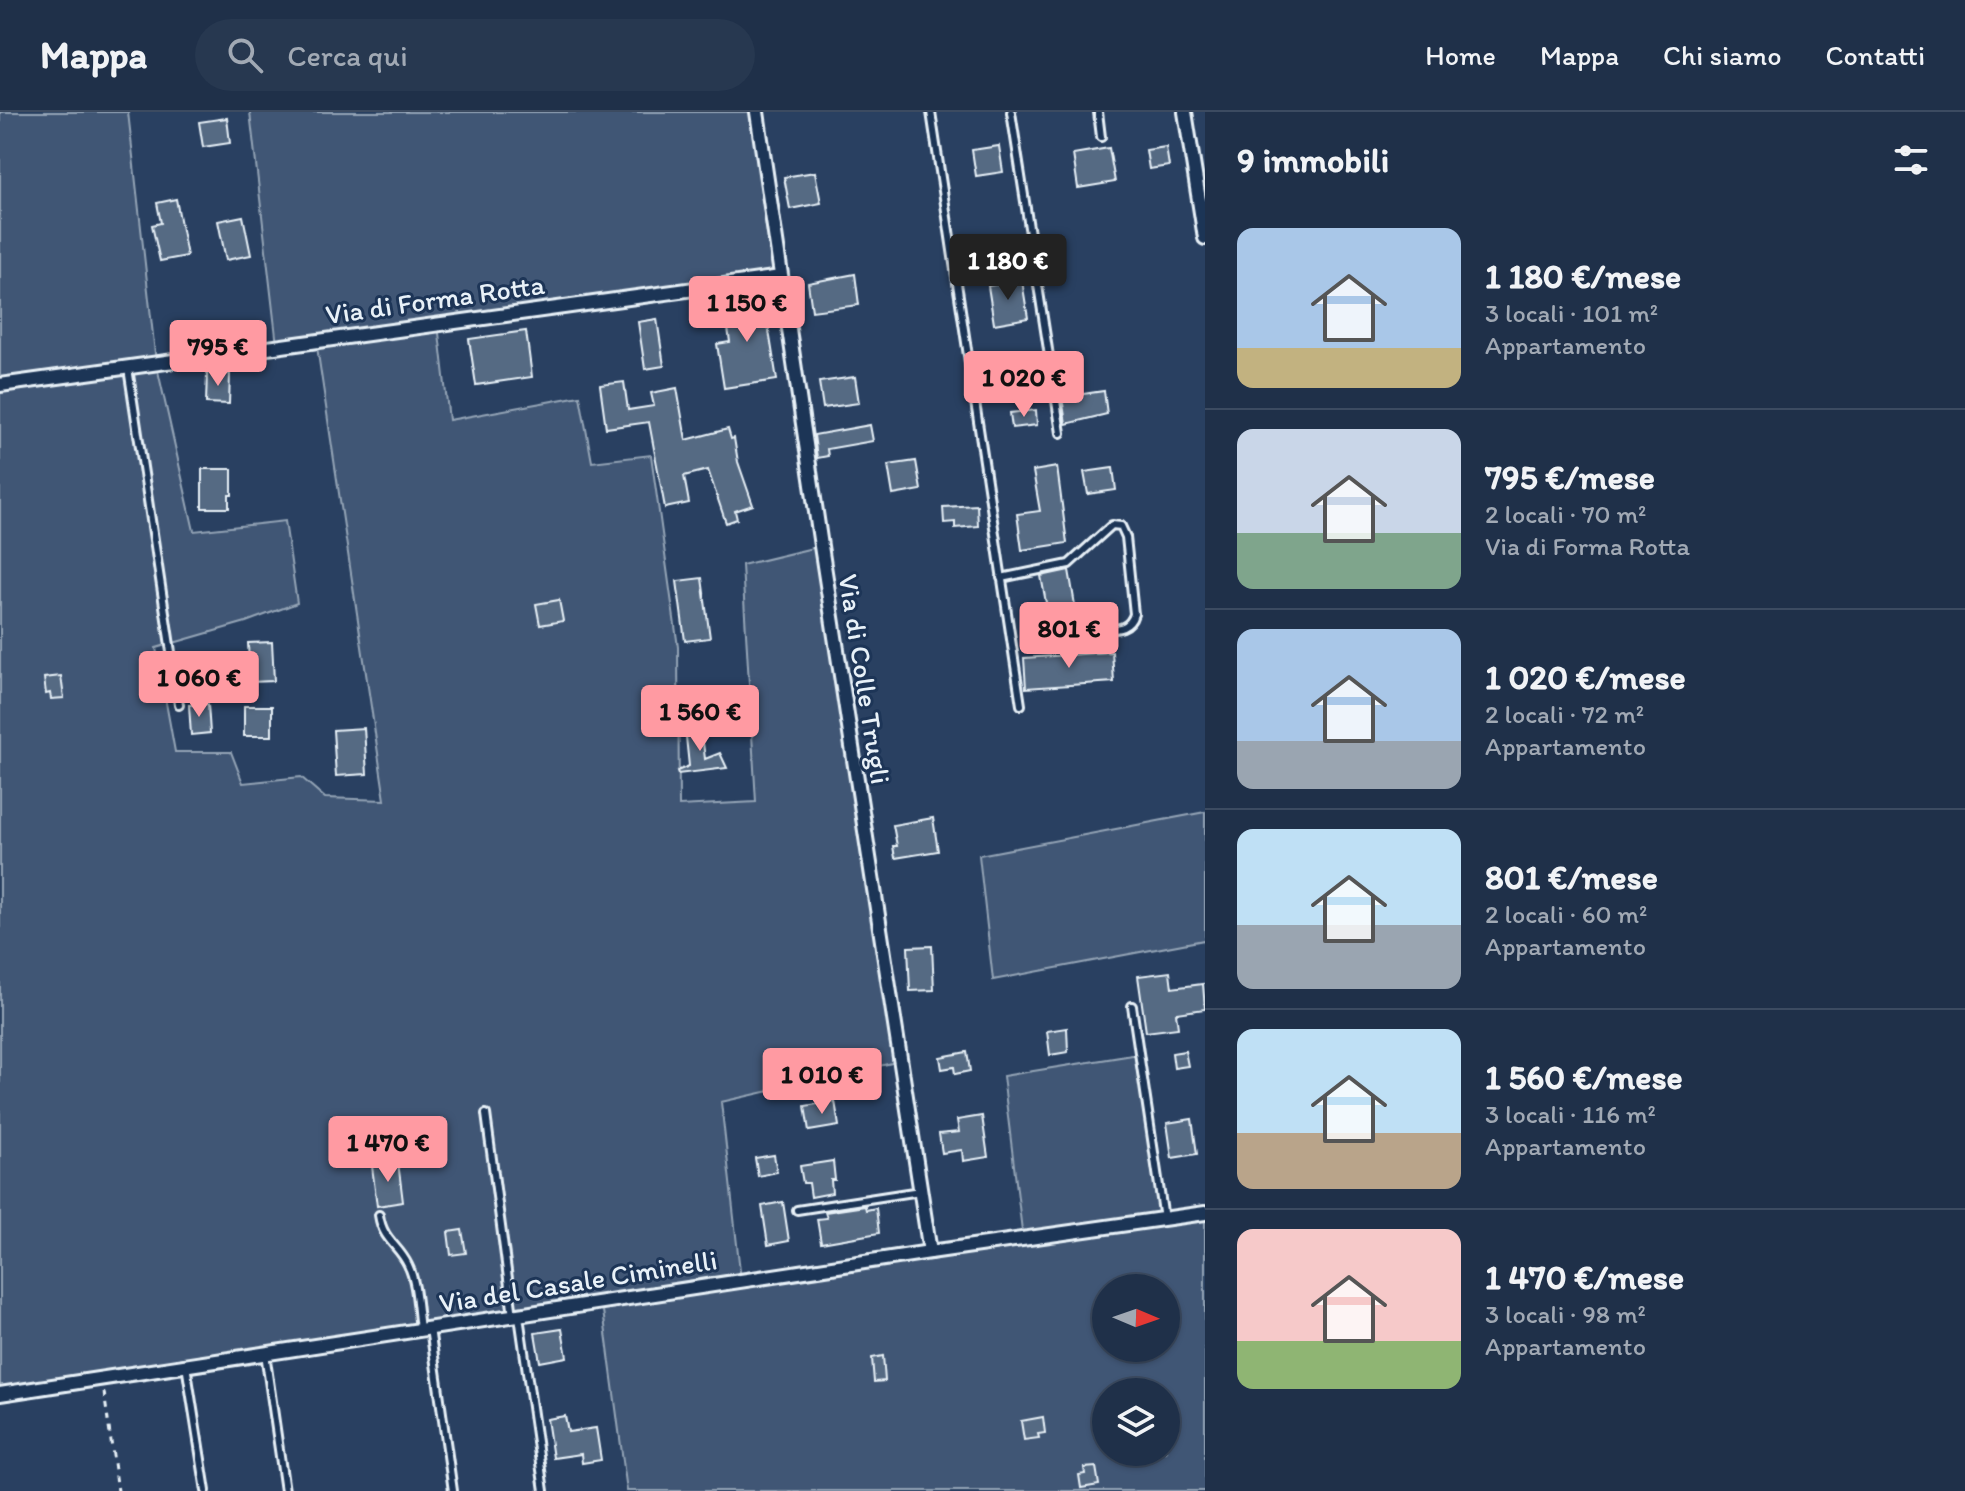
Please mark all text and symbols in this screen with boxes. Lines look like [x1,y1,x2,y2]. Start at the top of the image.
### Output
search box [195,19,755,91]
text: Mappa [40,32,147,78]
icon: search [223,33,267,77]
text: Cerca qui [287,37,408,74]
text: Home [1425,38,1496,72]
text: Mappa [1540,38,1619,72]
text: Chi siamo [1663,38,1782,72]
text: Contatti [1826,38,1925,72]
icon: filters [1889,138,1933,182]
text: 9 immobili [1237,140,1389,181]
pin: 1 180 € [934,234,1082,302]
text: 1 180 € [968,244,1048,276]
text: 1 180 €/mese [1485,256,1681,297]
icon: home [1301,260,1397,356]
street label: Via di Forma Rotta [323,267,547,331]
pin: 1 150 € [673,276,821,344]
text: 1 150 € [707,286,787,318]
text: 3 locali · 101 m² [1485,297,1658,329]
pin: 795 € [162,320,274,388]
text: Appartamento [1485,329,1646,361]
text: 795 € [188,330,248,362]
pin: 1 020 € [950,351,1098,419]
text: 1 020 € [982,361,1066,393]
text: 795 €/mese [1485,457,1655,498]
icon: home [1301,461,1397,557]
text: 2 locali · 70 m² [1485,498,1646,530]
text: Via di Forma Rotta [1485,530,1690,562]
street label: Via di Colle Trugli [832,572,898,786]
pin: 801 € [1013,602,1125,670]
text: 801 € [1037,612,1101,644]
pin: 1 060 € [125,651,273,719]
text: 1 020 €/mese [1485,657,1686,698]
text: 1 060 € [157,661,241,693]
icon: home [1301,661,1397,757]
pin: 1 560 € [626,685,774,753]
text: 1 560 € [659,695,741,727]
text: 2 locali · 72 m² [1485,698,1644,730]
text: Appartamento [1485,730,1646,762]
text: 801 €/mese [1485,857,1658,898]
icon: home [1301,861,1397,957]
text: 2 locali · 60 m² [1485,898,1647,930]
text: Appartamento [1485,930,1646,962]
pin: 1 010 € [748,1048,896,1116]
text: 1 560 €/mese [1485,1057,1683,1098]
text: 1 010 € [781,1058,863,1090]
icon: home [1301,1061,1397,1157]
text: 3 locali · 116 m² [1485,1098,1656,1130]
pin: 1 470 € [314,1116,462,1184]
text: 1 470 € [346,1126,430,1158]
text: Appartamento [1485,1130,1646,1162]
street label: Via del Casale Ciminelli [437,1242,719,1320]
text: 1 470 €/mese [1485,1257,1684,1298]
icon: home [1301,1261,1397,1357]
north arrow [1092,1274,1180,1362]
map controls [1092,1274,1180,1466]
text: 3 locali · 98 m² [1485,1298,1646,1330]
text: Appartamento [1485,1330,1646,1362]
button: layers [1092,1378,1180,1466]

